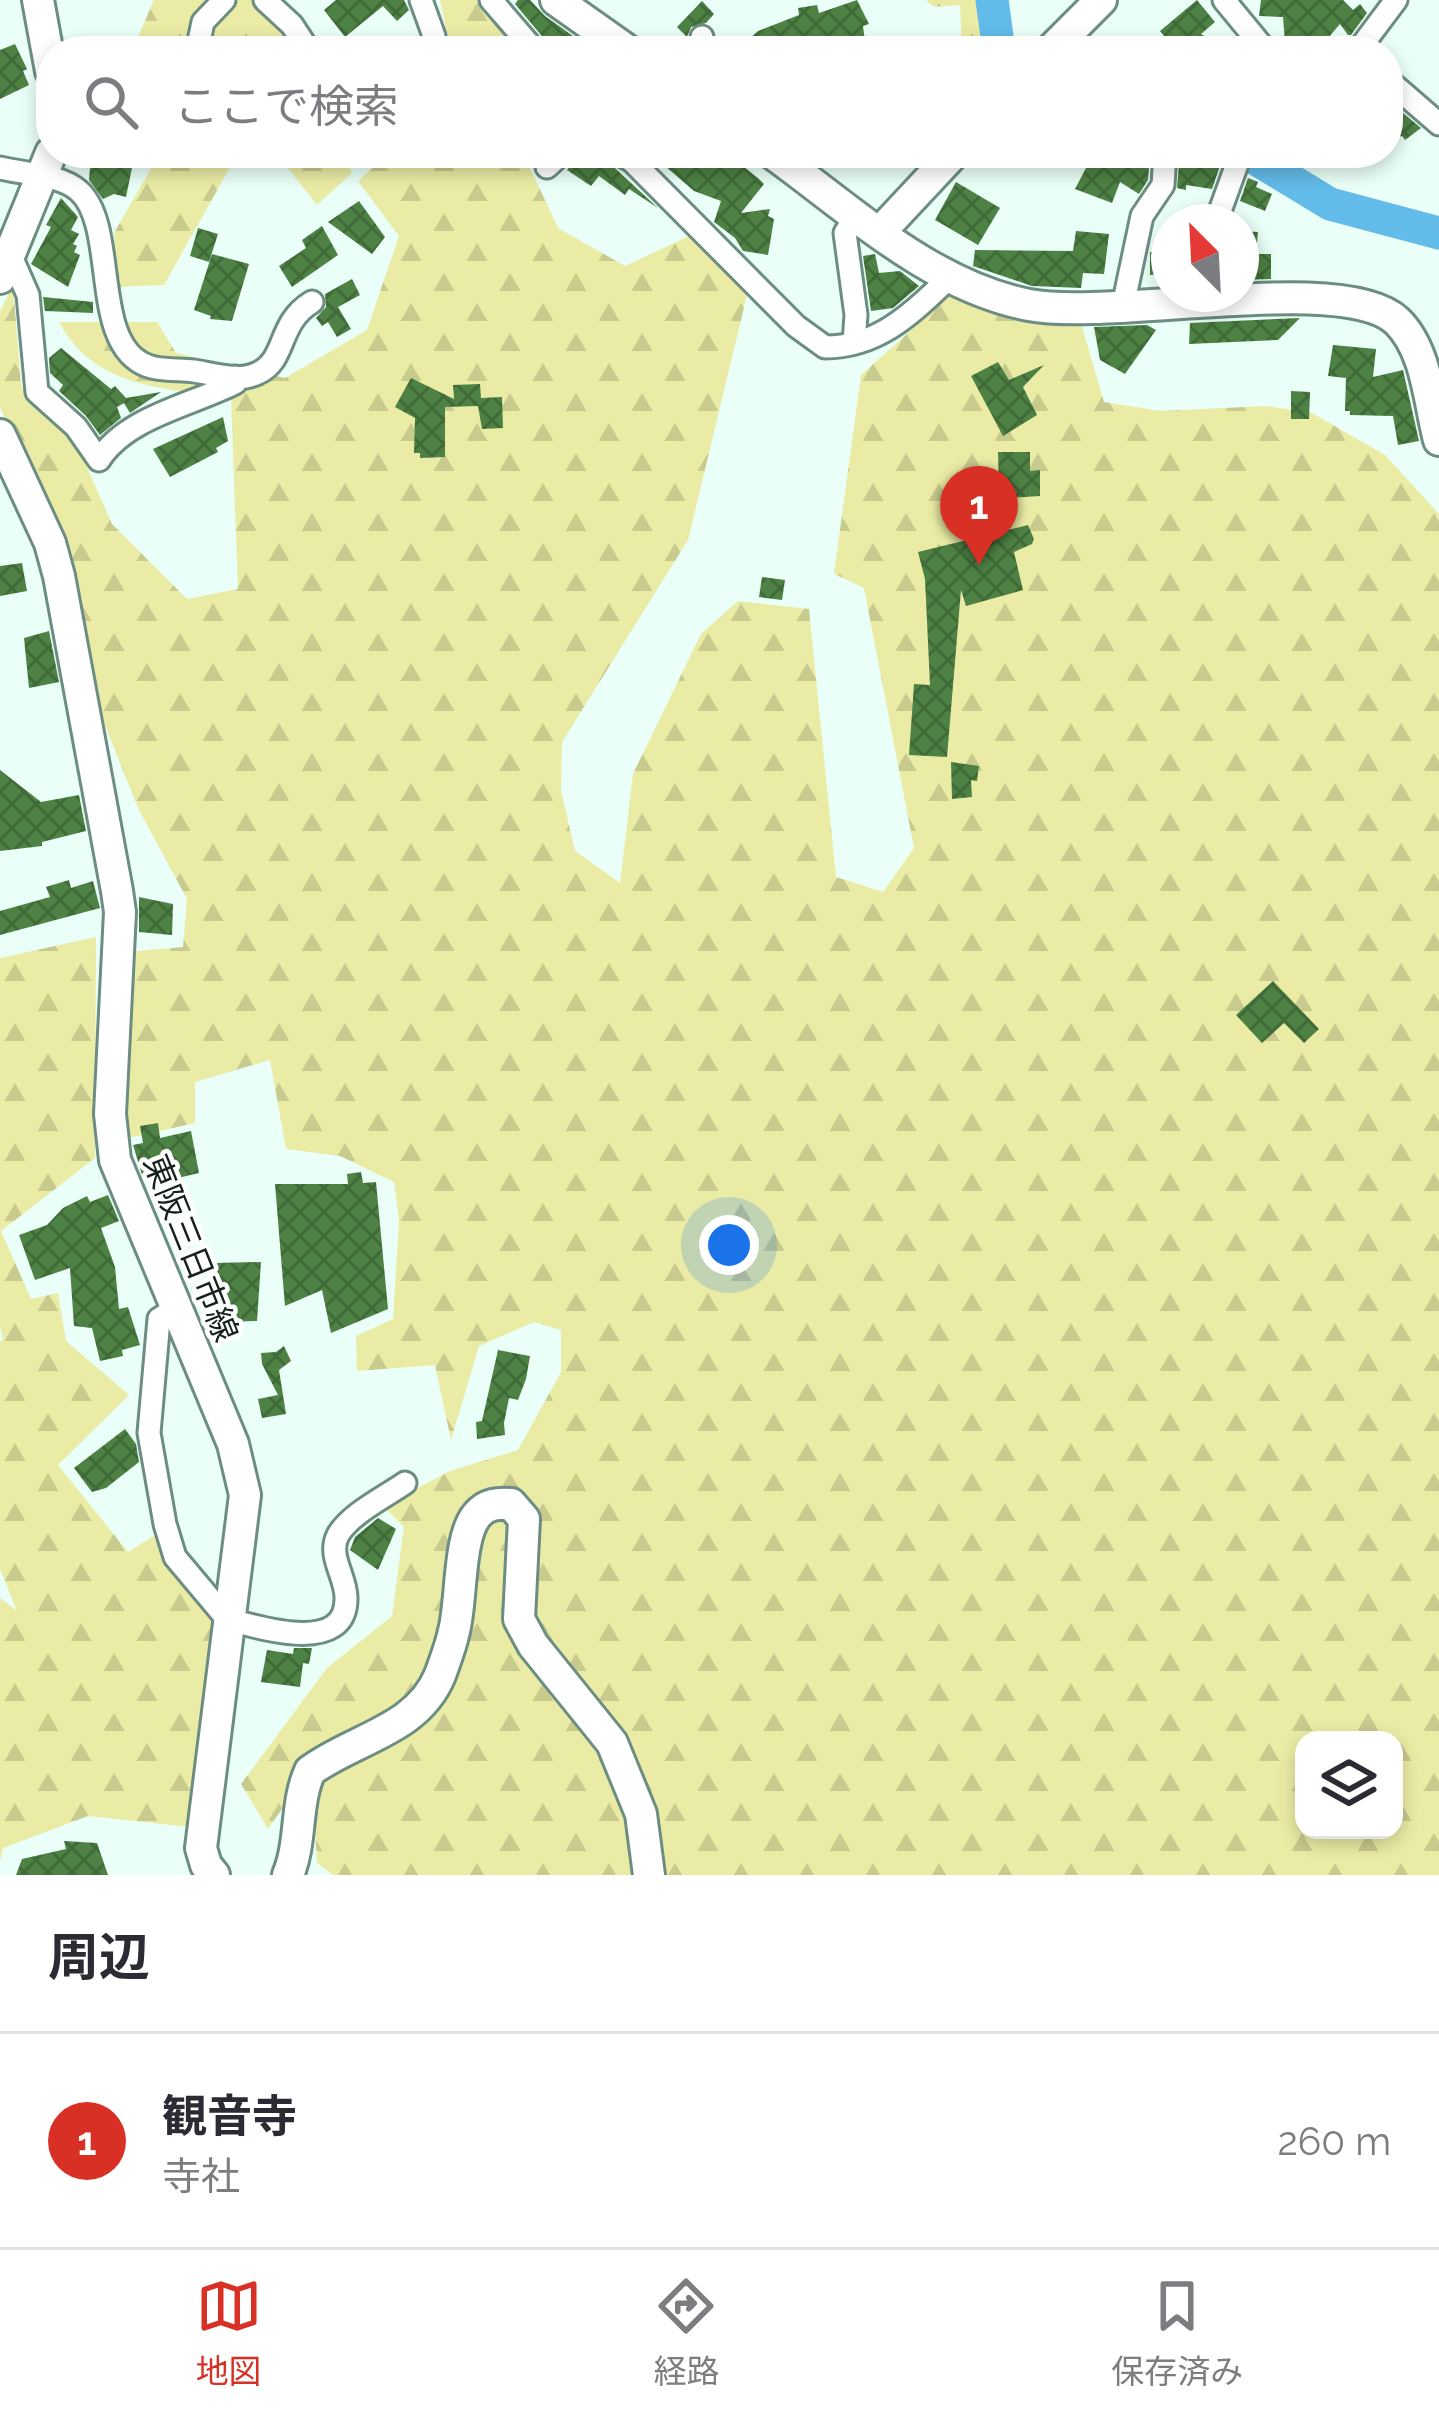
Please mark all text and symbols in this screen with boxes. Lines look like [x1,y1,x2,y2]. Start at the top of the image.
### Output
search box [36,36,1403,168]
icon: search [78,69,144,135]
text: ここで検索 [174,80,399,133]
north arrow [1151,204,1259,312]
pin: 1 [940,466,1018,565]
street label: 東阪三日市線 [136,1149,246,1347]
your location [699,1215,759,1275]
map controls [1295,1731,1403,1839]
button: layers [1295,1731,1403,1839]
text: 周辺 [48,1927,150,1987]
text: 観音寺 [162,2090,297,2143]
text: 1 [77,2118,97,2164]
text: 260 m [1278,2118,1391,2164]
text: 寺社 [162,2153,240,2199]
tab: 地図 [196,2273,262,2393]
tab: 経路 [653,2273,719,2393]
tab: 保存済み [1111,2273,1243,2393]

